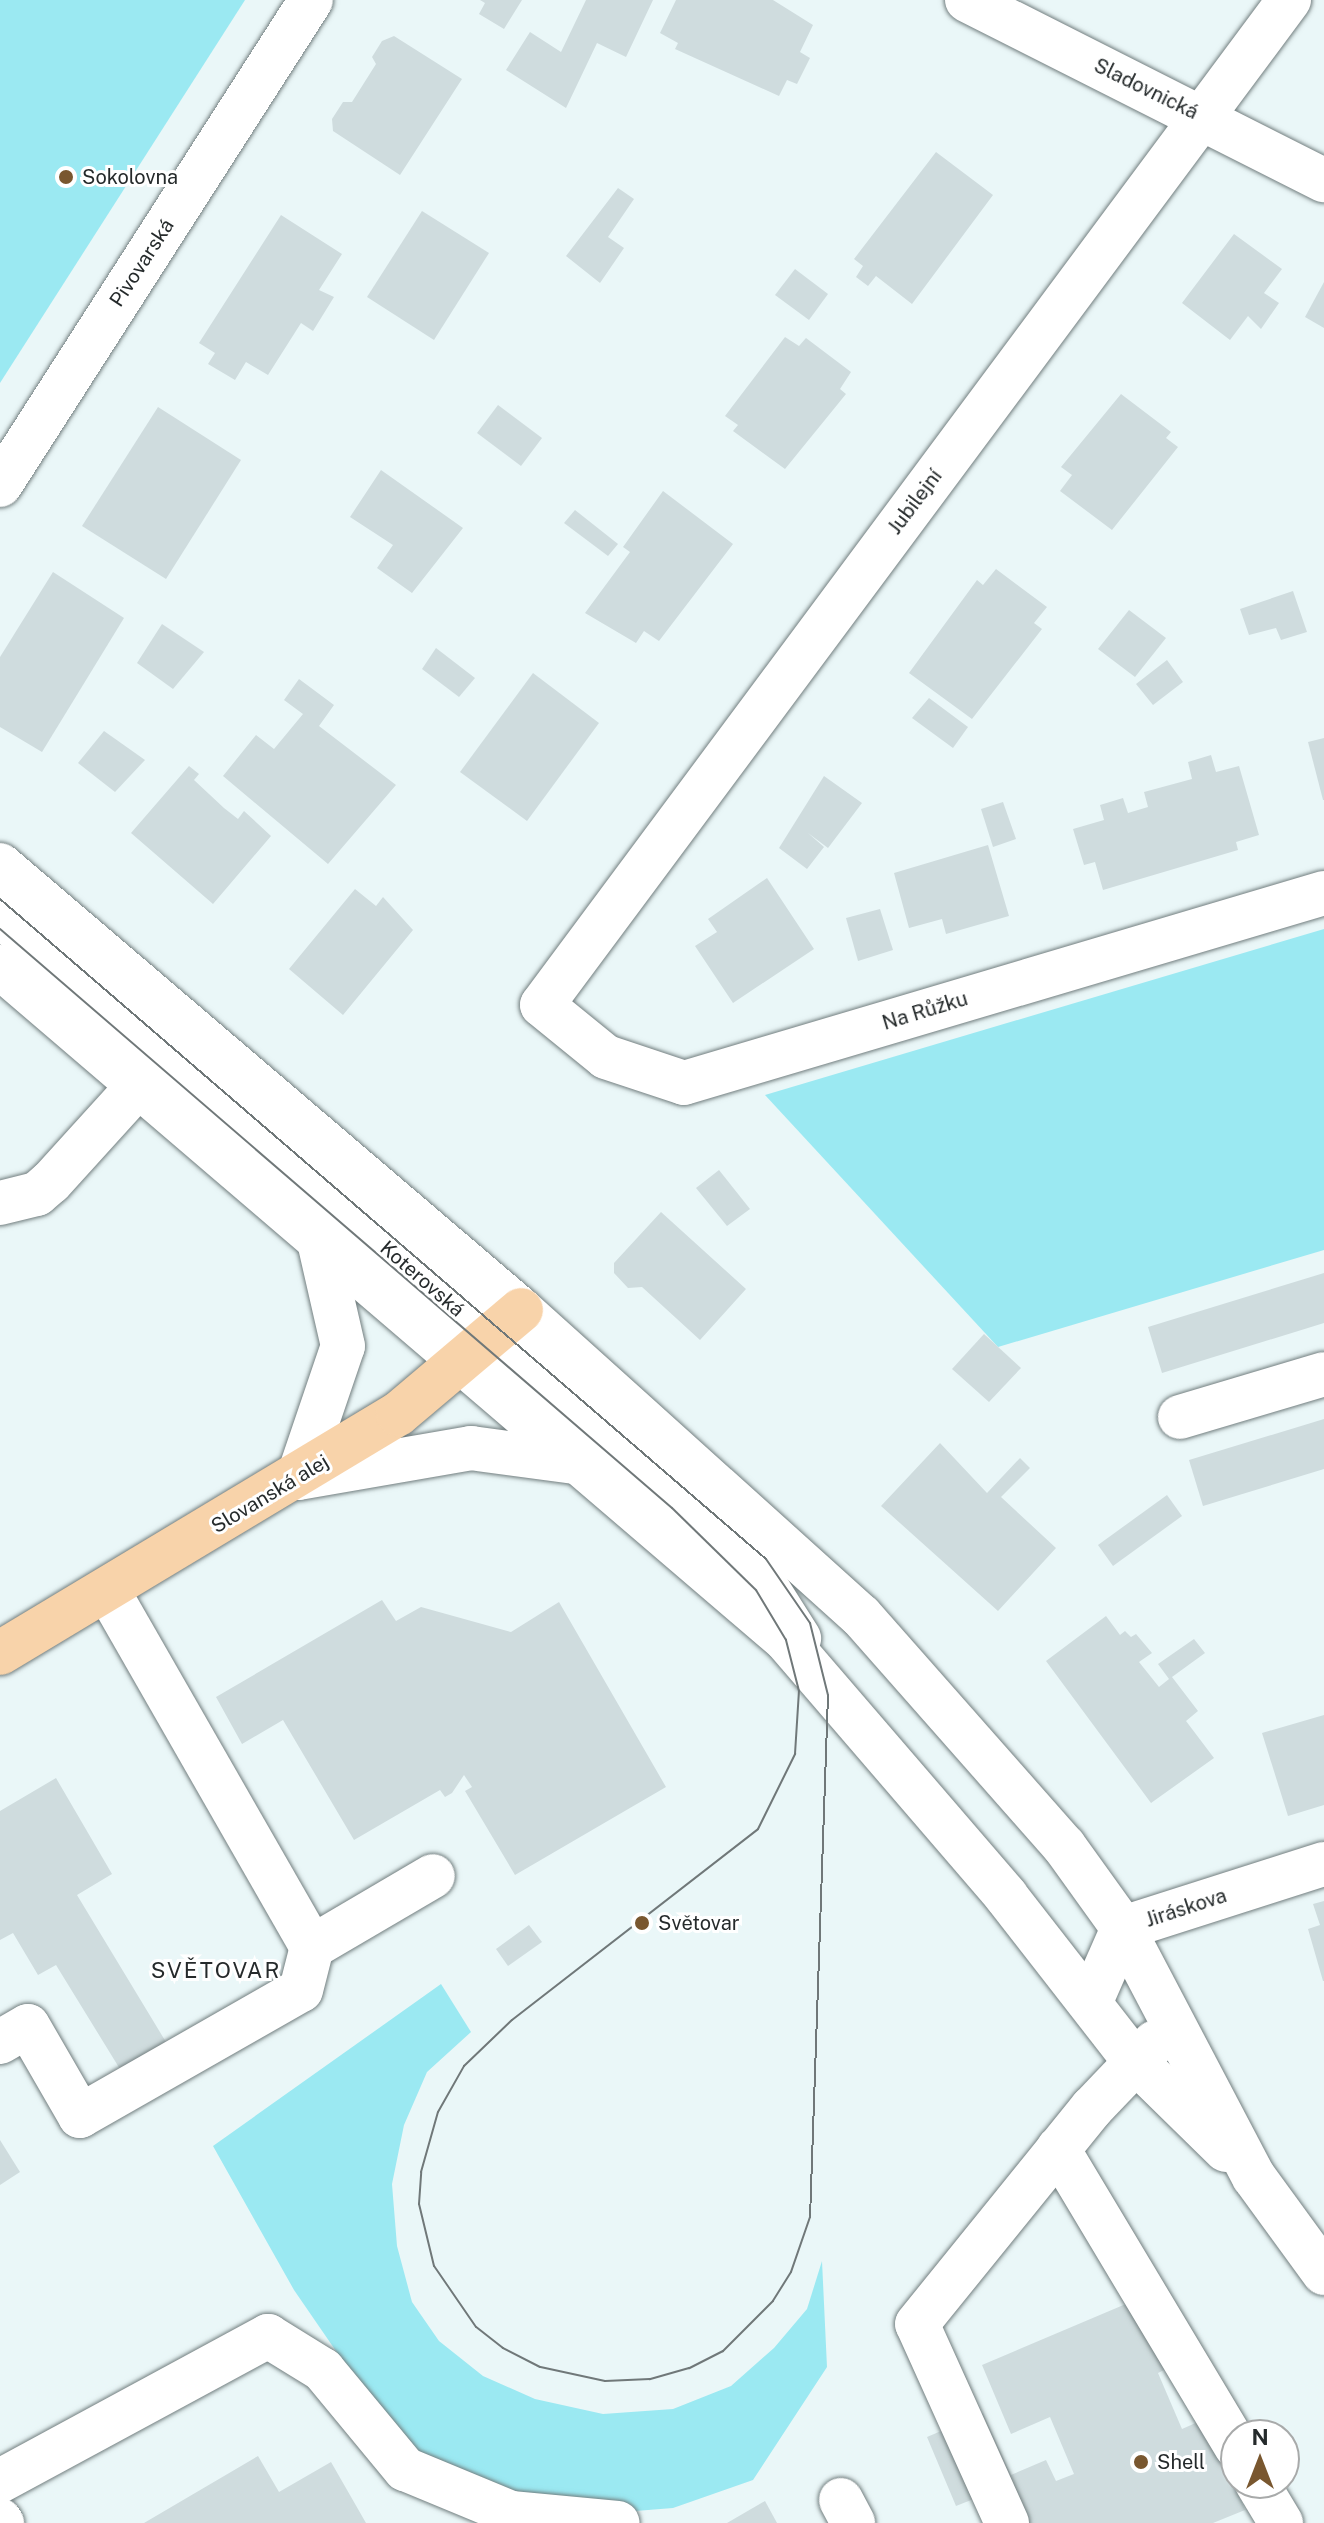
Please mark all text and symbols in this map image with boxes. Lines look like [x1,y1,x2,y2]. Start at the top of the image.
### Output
street label: Sladovnická [1090,53,1202,125]
place label: Sokolovna [82,165,178,189]
marker: Sokolovna [57,168,75,186]
street label: Pivovarská [105,215,179,311]
street label: Jubilejní [883,465,947,539]
street label: Na Růžku [879,987,971,1035]
street label: Koterovská [375,1236,469,1322]
street label: Slovanská alej [207,1450,333,1538]
street label: Jiráskova [1142,1884,1230,1932]
place label: Světovar [658,1911,740,1935]
marker: Světovar [633,1914,651,1932]
district label: SVĚTOVAR [151,1958,281,1984]
north arrow [1220,2419,1300,2499]
text: N [1251,2424,1269,2450]
place label: Shell [1157,2450,1205,2474]
marker: Shell [1132,2453,1150,2471]

